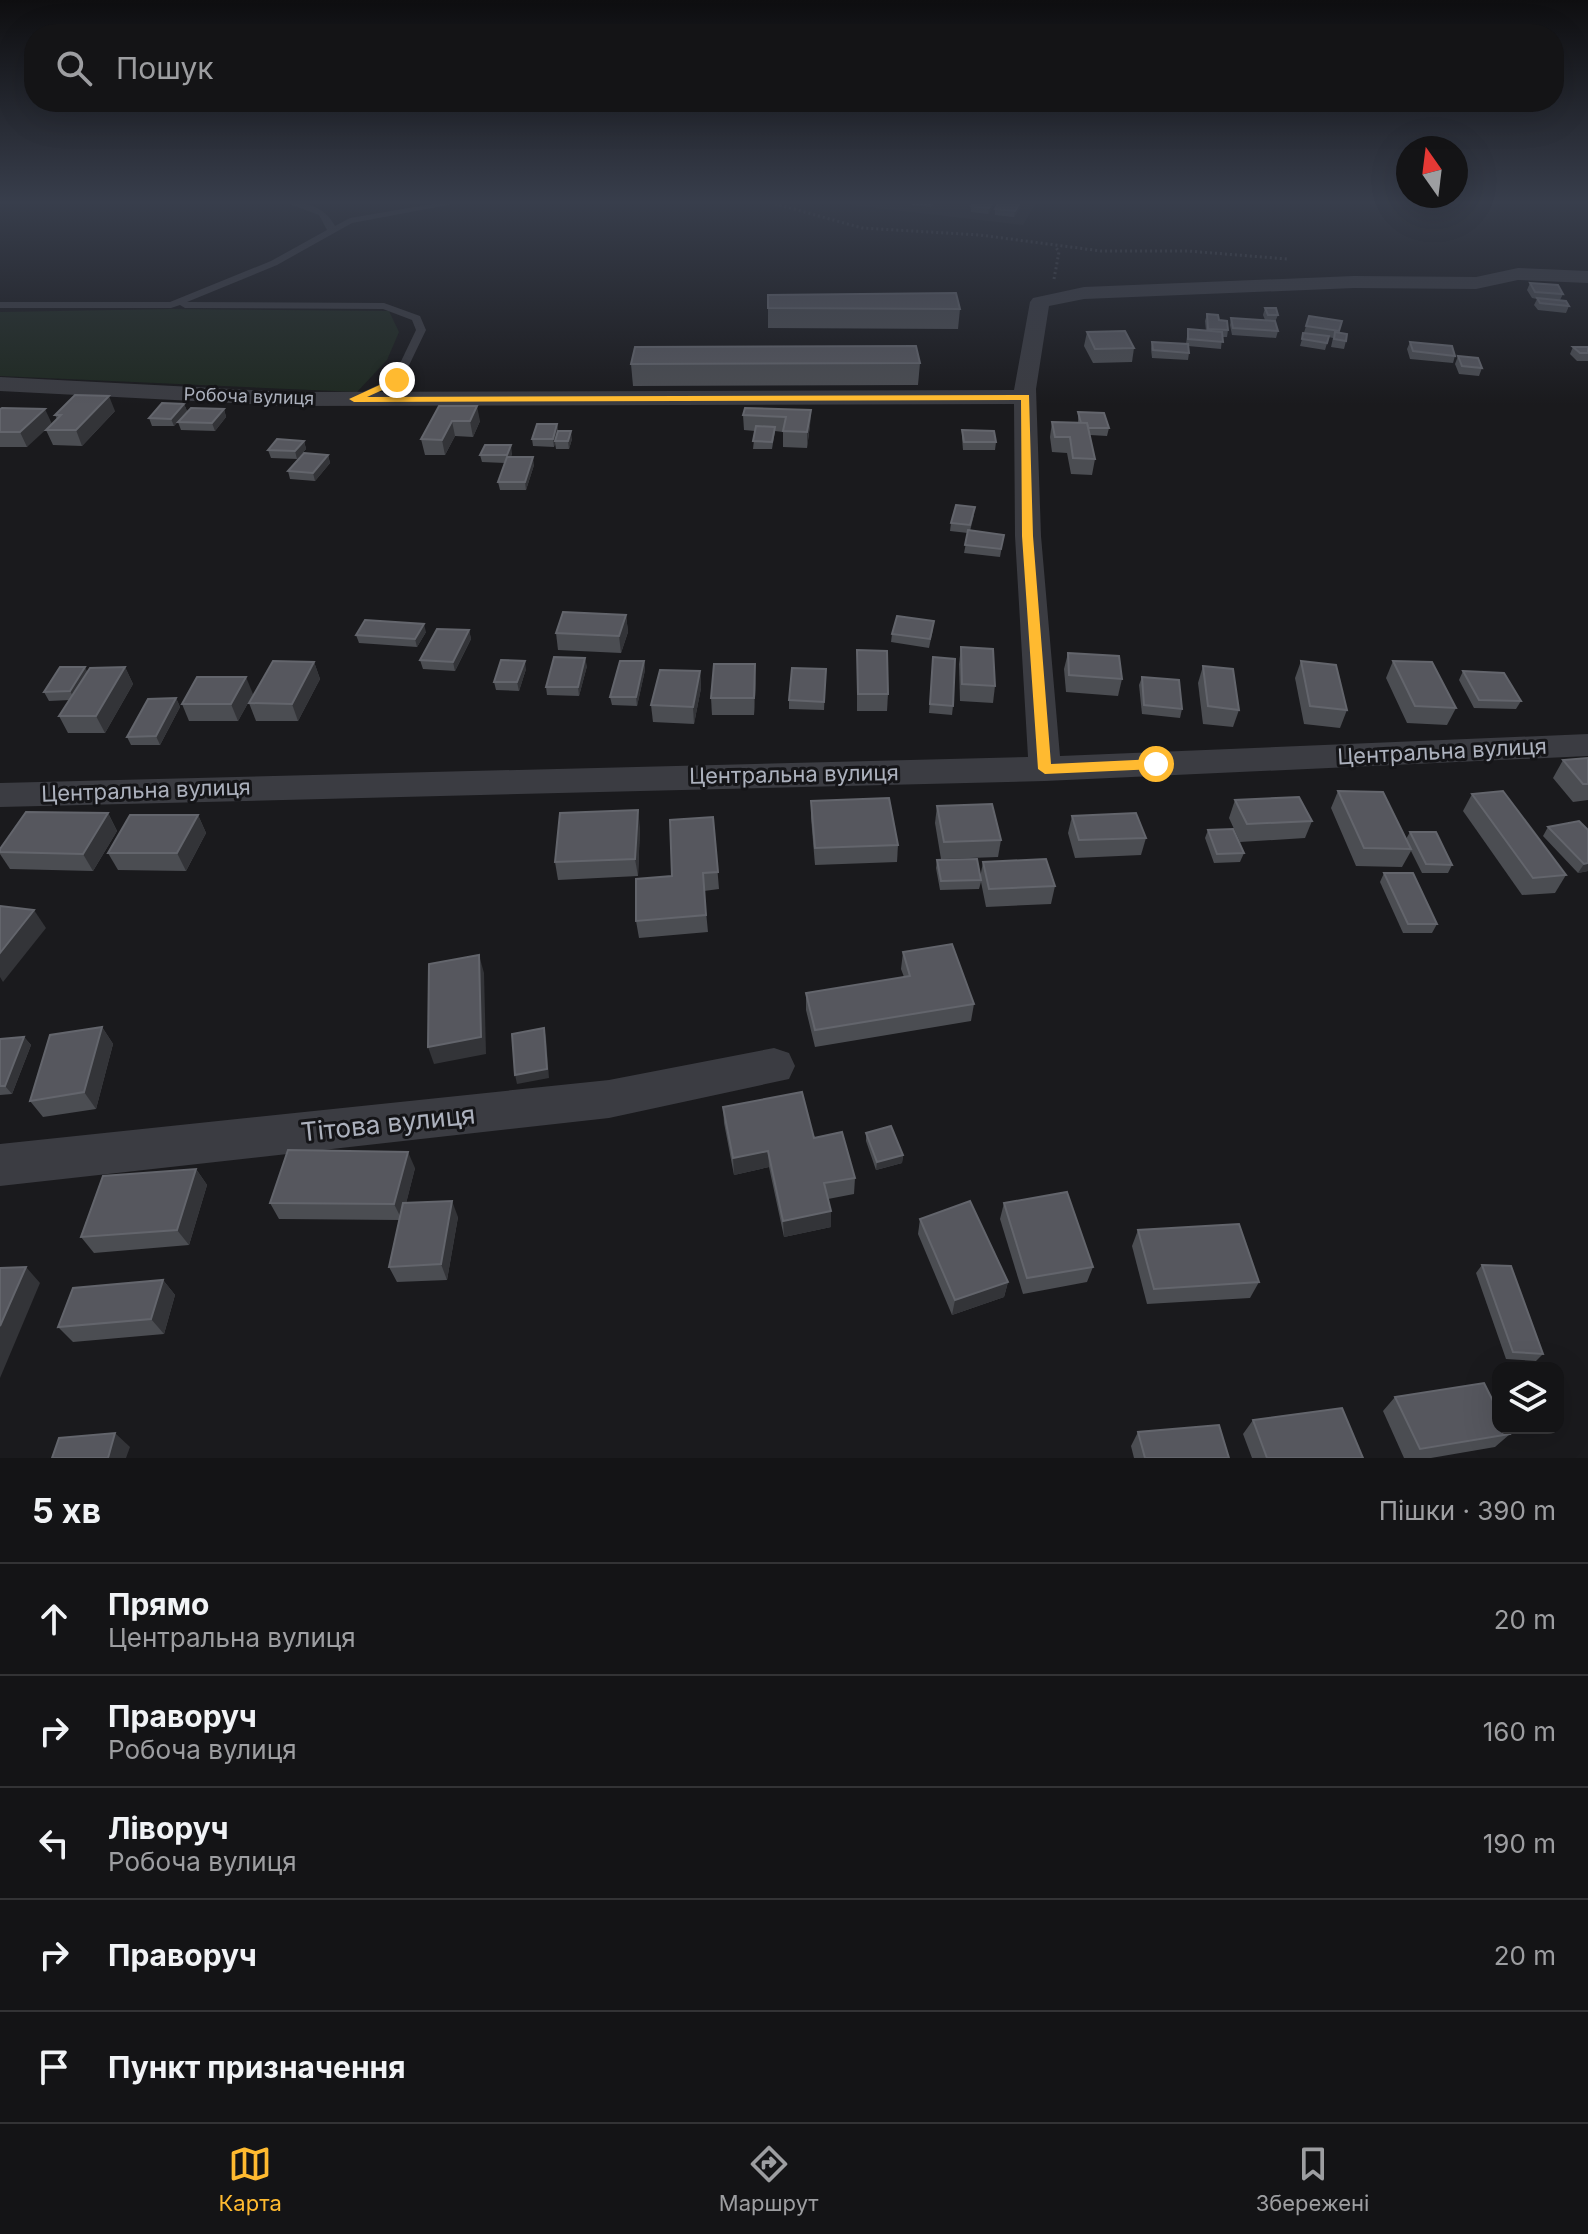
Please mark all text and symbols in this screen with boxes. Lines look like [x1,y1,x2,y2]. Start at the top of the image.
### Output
search box [24,24,1564,112]
icon: search [52,46,96,90]
text: Пошук [116,50,214,86]
north arrow [1396,136,1468,208]
route end [379,362,415,398]
street label: Робоча вулиця [183,383,315,409]
street label: Центральна вулиця [1337,733,1547,769]
route start [1138,746,1174,782]
street label: Центральна вулиця [689,759,899,789]
street label: Центральна вулиця [41,773,251,807]
street label: Тітова вулиця [299,1098,477,1148]
map controls [1492,1362,1564,1434]
button: layers [1492,1362,1564,1434]
text: 5 хв [32,1490,101,1531]
text: Пішки · 390 m [1379,1495,1556,1526]
text: Прямо [108,1586,209,1622]
icon: ahead [32,1597,76,1641]
text: 20 m [1494,1604,1556,1635]
text: Центральна вулиця [108,1622,356,1653]
text: Праворуч [108,1698,257,1734]
icon: right [32,1709,76,1753]
text: 160 m [1483,1716,1556,1747]
text: Робоча вулиця [108,1734,297,1765]
text: Ліворуч [108,1810,228,1846]
icon: left [32,1821,76,1865]
text: 190 m [1483,1828,1556,1859]
text: Робоча вулиця [108,1846,297,1877]
icon: right [32,1933,76,1977]
text: Праворуч [108,1937,257,1973]
text: 20 m [1494,1940,1556,1971]
icon: arrive [32,2045,76,2089]
text: Пункт призначення [108,2049,406,2085]
tab: Карта [219,2142,282,2216]
tab: Маршрут [719,2142,819,2216]
tab: Збережені [1256,2142,1369,2216]

